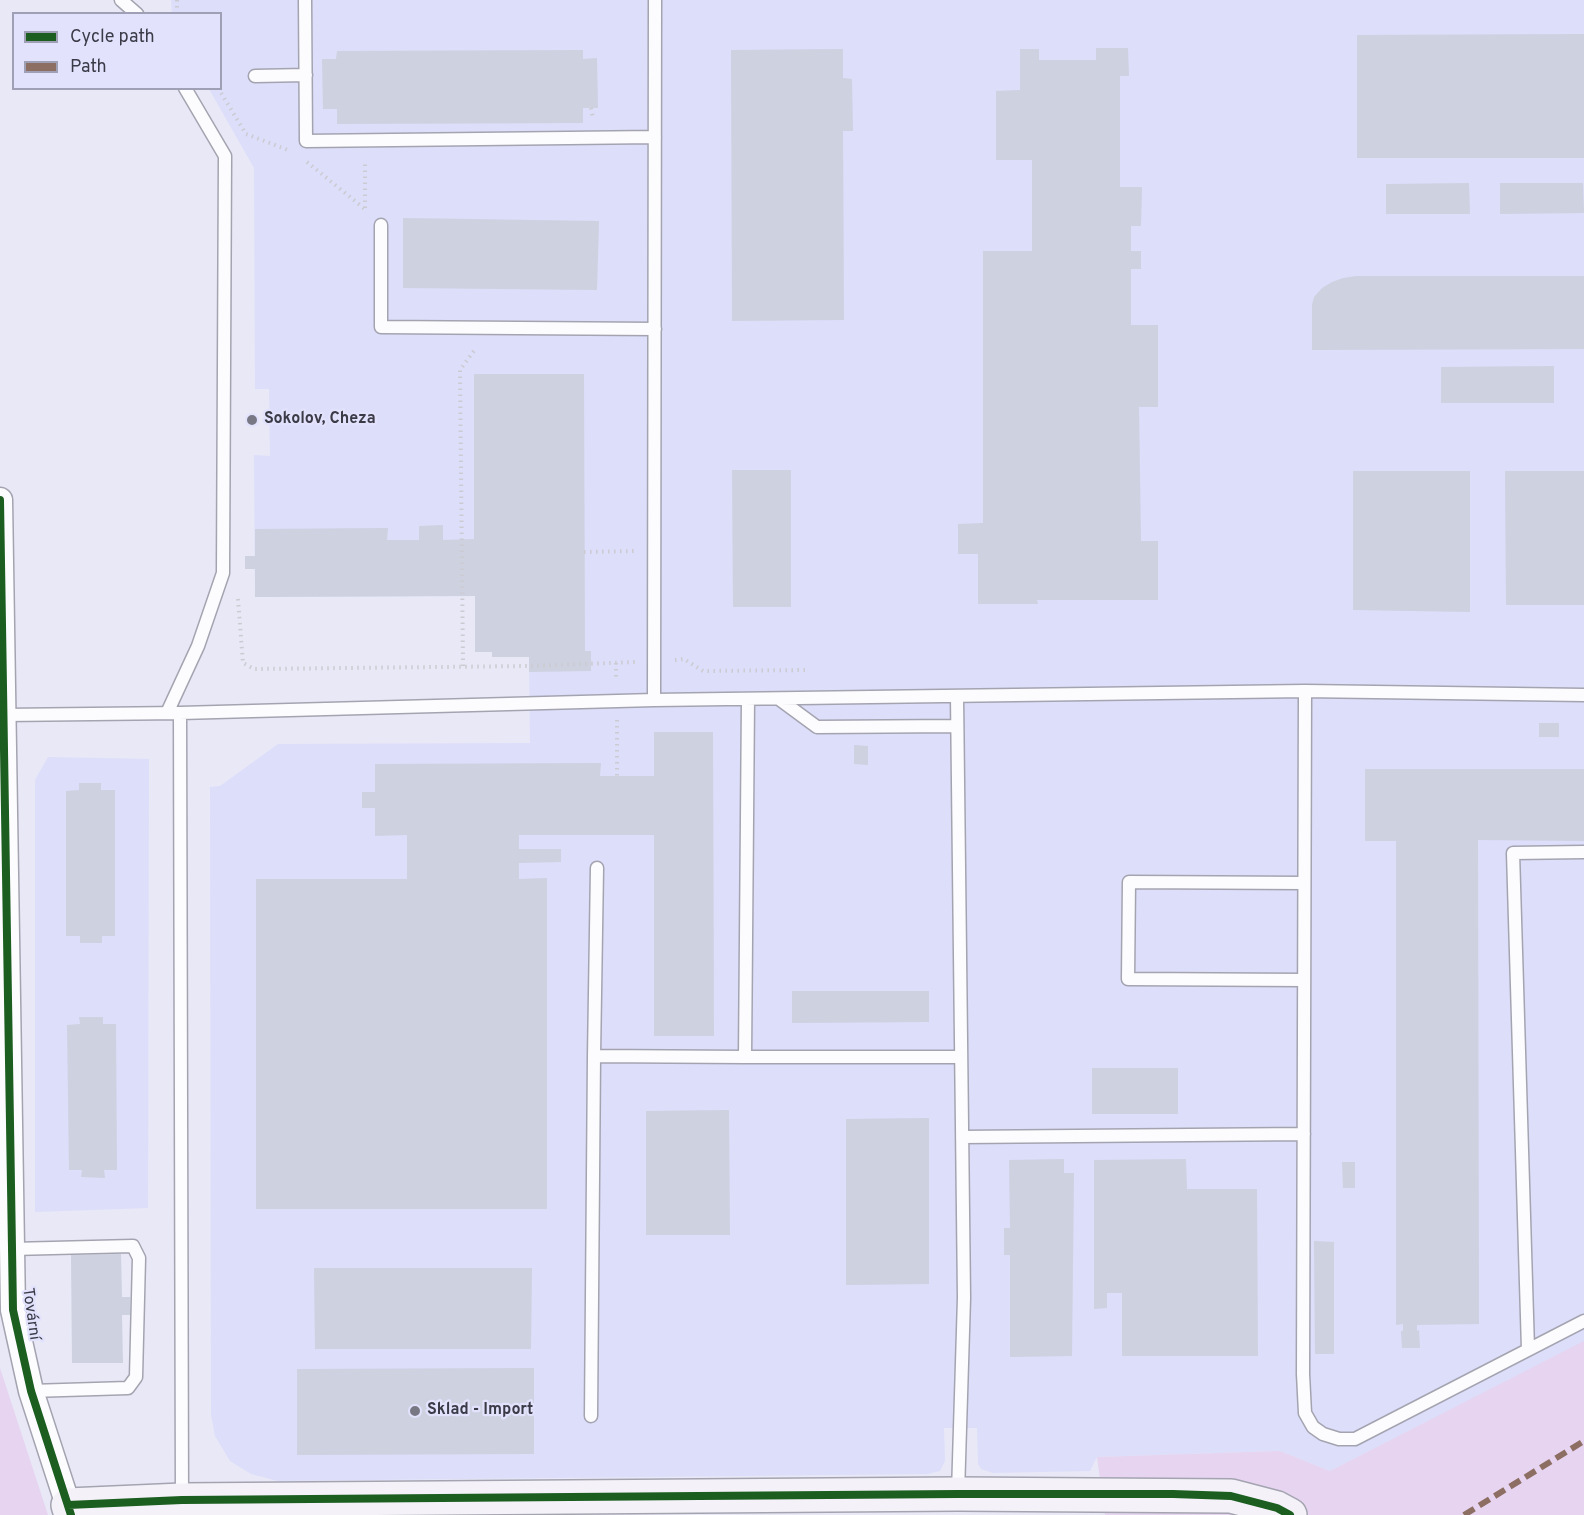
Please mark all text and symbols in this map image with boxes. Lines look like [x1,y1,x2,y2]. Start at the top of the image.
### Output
legend [12,12,222,90]
text: Cycle path [70,26,155,49]
text: Path [70,56,107,79]
place label: Sokolov, Cheza [264,410,376,430]
marker: Sokolov, Cheza [245,413,259,427]
street label: Tovární [17,1287,43,1341]
place label: Sklad - Import [427,1401,533,1421]
marker: Sklad - Import [408,1404,422,1418]

